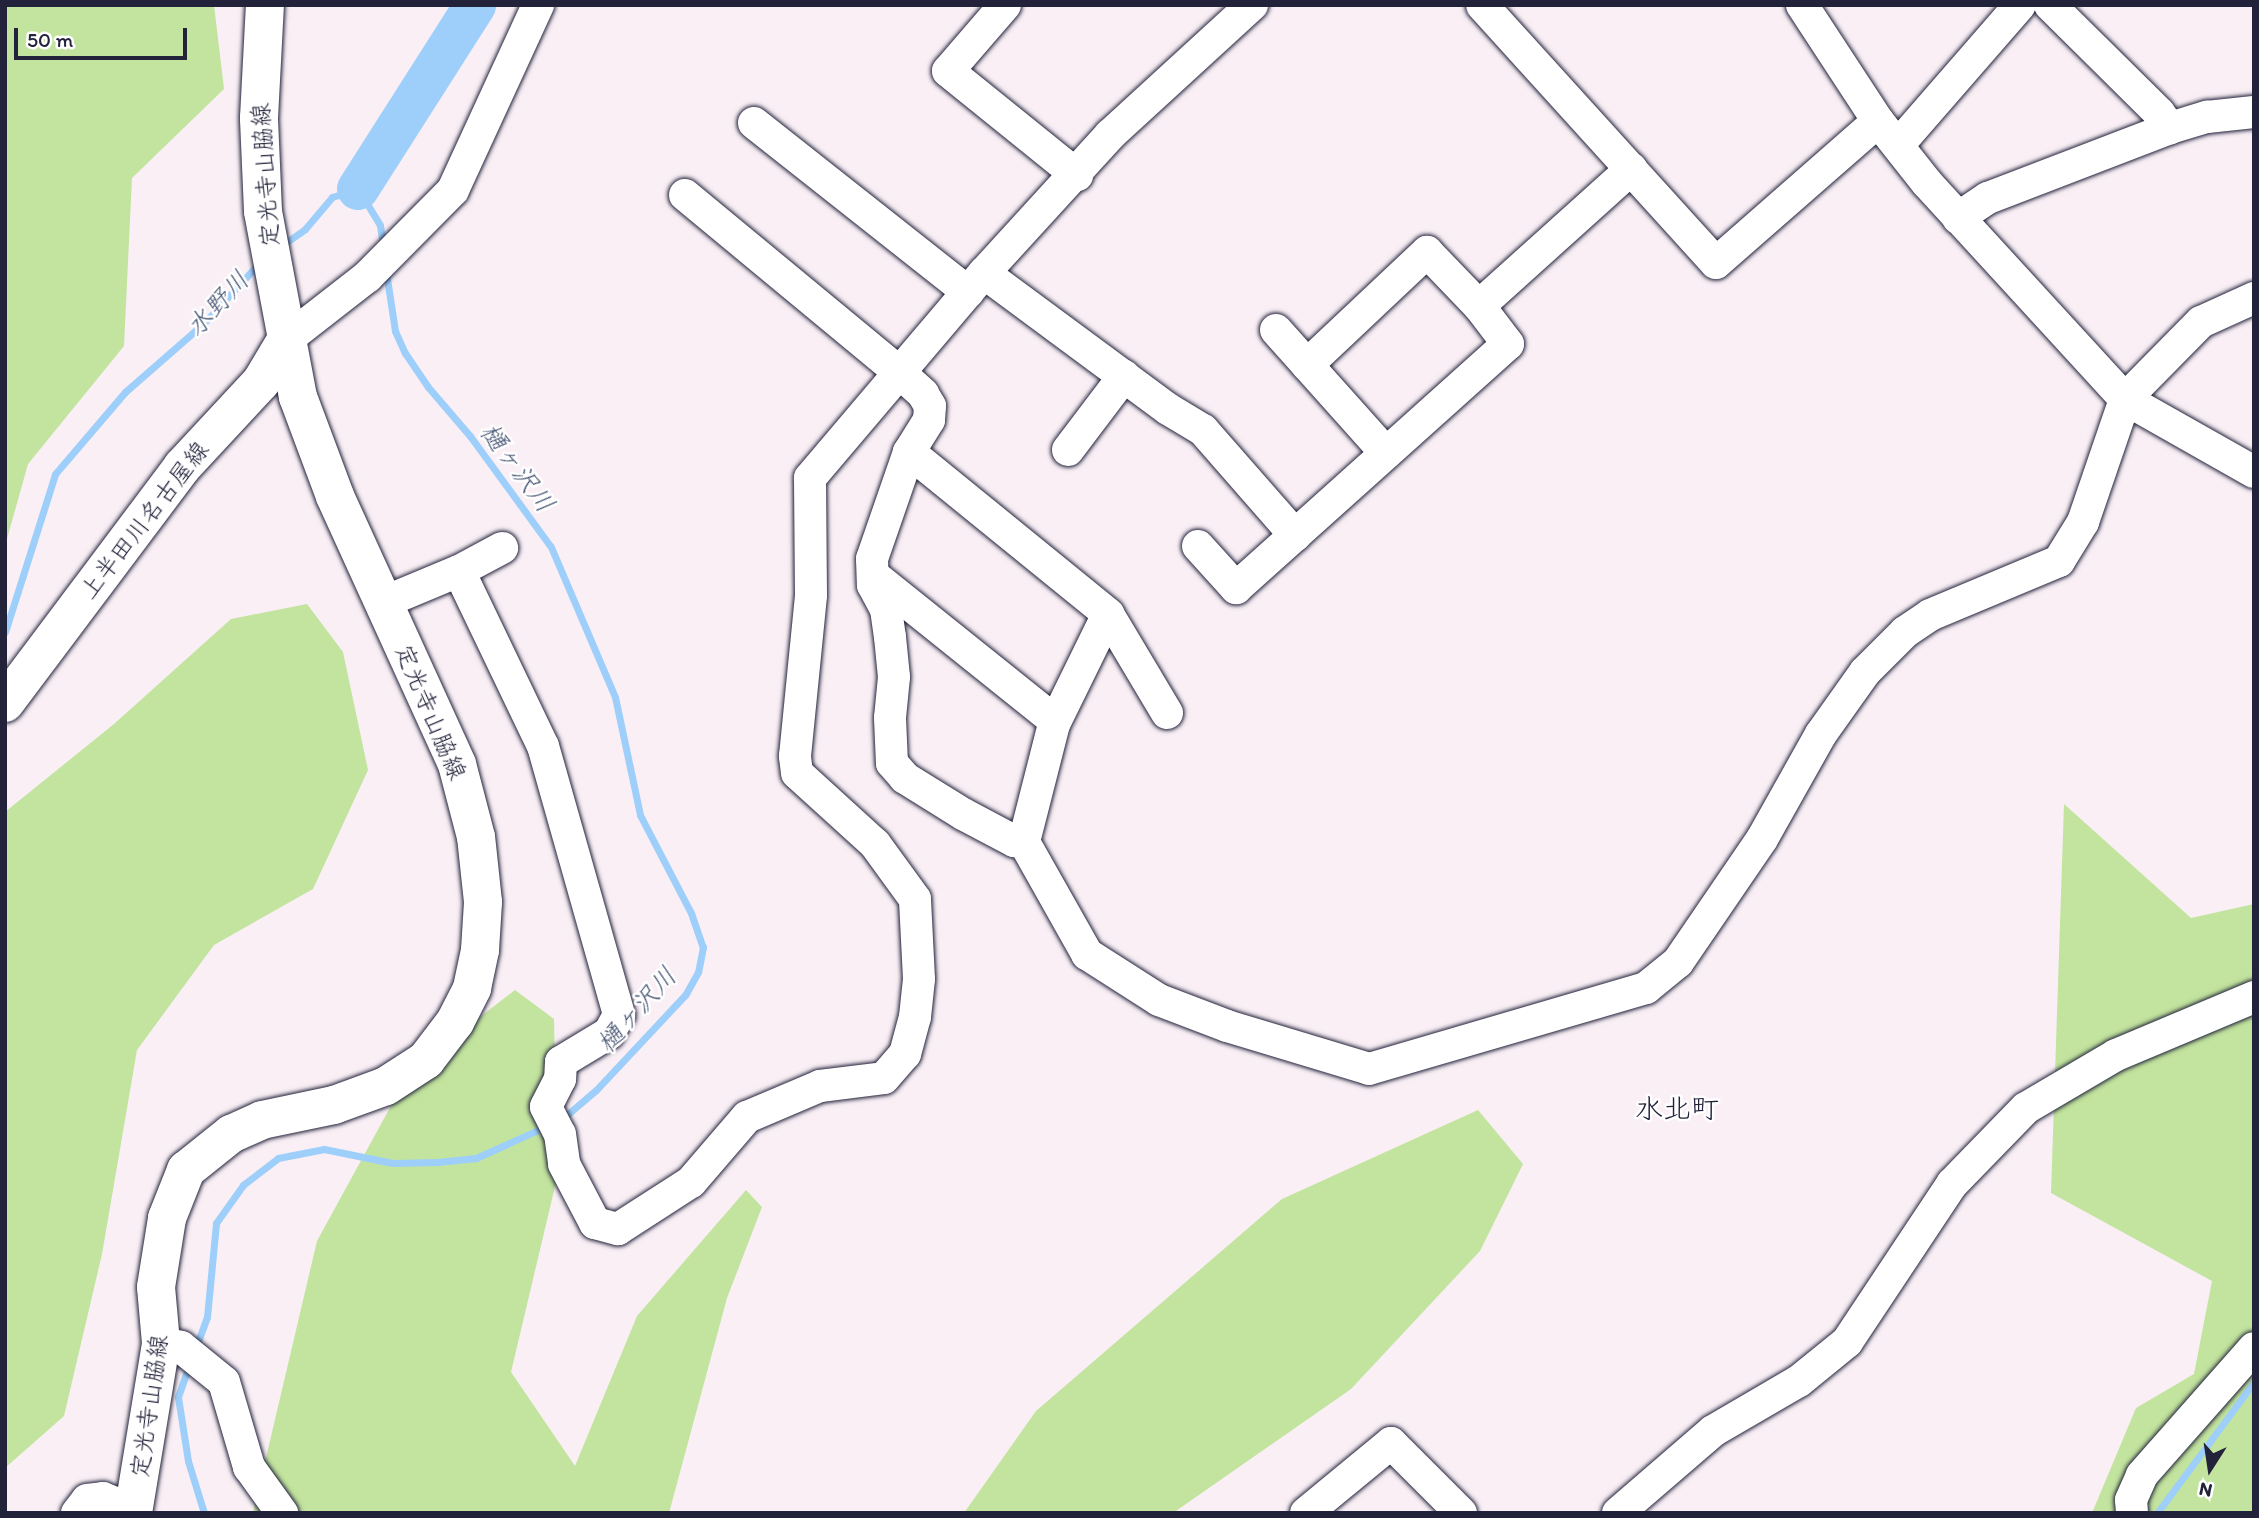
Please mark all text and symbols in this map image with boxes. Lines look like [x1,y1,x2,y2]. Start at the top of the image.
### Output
scale bar [18,14,191,58]
text: 50 m [27,27,73,52]
street label: 定光寺山脇線 [246,102,284,248]
water label: 水野川 [180,265,256,343]
water label: 樋ヶ沢川 [473,417,561,519]
street label: 上半田川名古屋線 [74,435,214,605]
street label: 定光寺山脇線 [390,640,472,784]
water label: 樋ヶ沢川 [591,961,683,1059]
district label: 水北町 [1635,1091,1719,1125]
street label: 定光寺山脇線 [125,1333,173,1479]
north arrow [2175,1434,2245,1504]
text: N [2197,1477,2214,1503]

